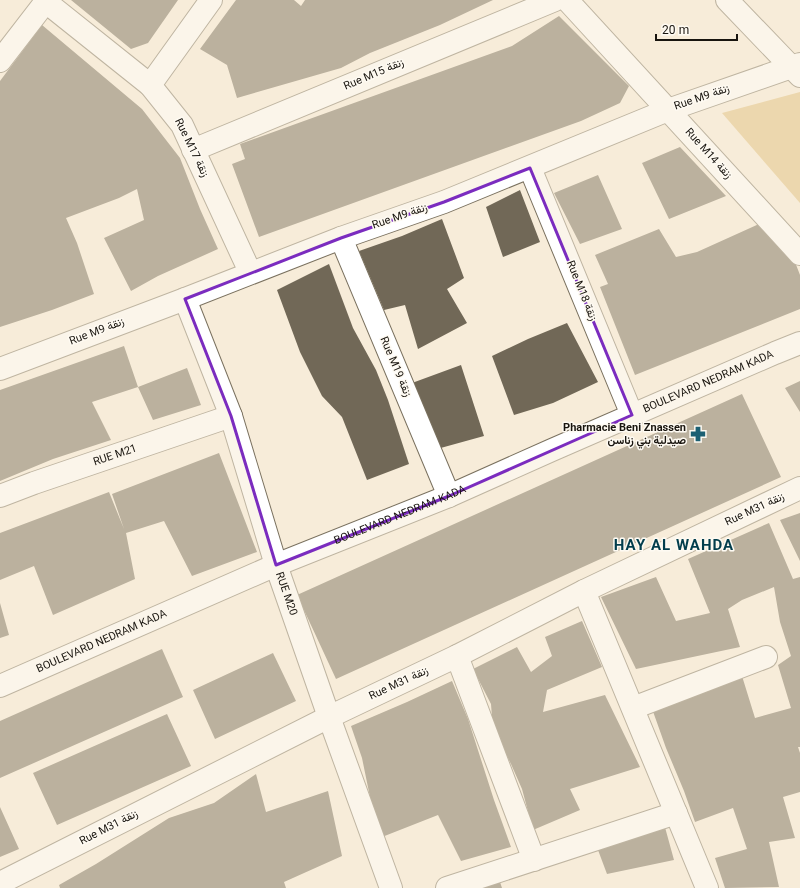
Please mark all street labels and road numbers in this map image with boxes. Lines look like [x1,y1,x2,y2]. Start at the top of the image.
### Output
street label: Rue M15 زنقة [341,55,407,95]
street label: Rue M9 زنقة [672,80,732,115]
street label: Rue M17 زنقة [169,116,213,181]
street label: Rue M14 زنقة [680,125,736,184]
street label: Rue M9 زنقة [370,199,430,234]
street label: Rue M18 زنقة [561,258,601,324]
street label: Rue M9 زنقة [67,314,127,350]
street label: Rue M19 زنقة [375,334,415,400]
street label: BOULEVARD NEDRAM KADA [640,346,777,418]
street label: RUE M21 [91,440,139,471]
street label: BOULEVARD NEDRAM KADA [332,481,469,549]
street label: Rue M31 زنقة [722,489,788,531]
street label: RUE M20 [271,570,302,618]
street label: BOULEVARD NEDRAM KADA [34,605,170,677]
street label: Rue M31 زنقة [366,663,432,705]
street label: Rue M31 زنقة [77,806,142,850]

